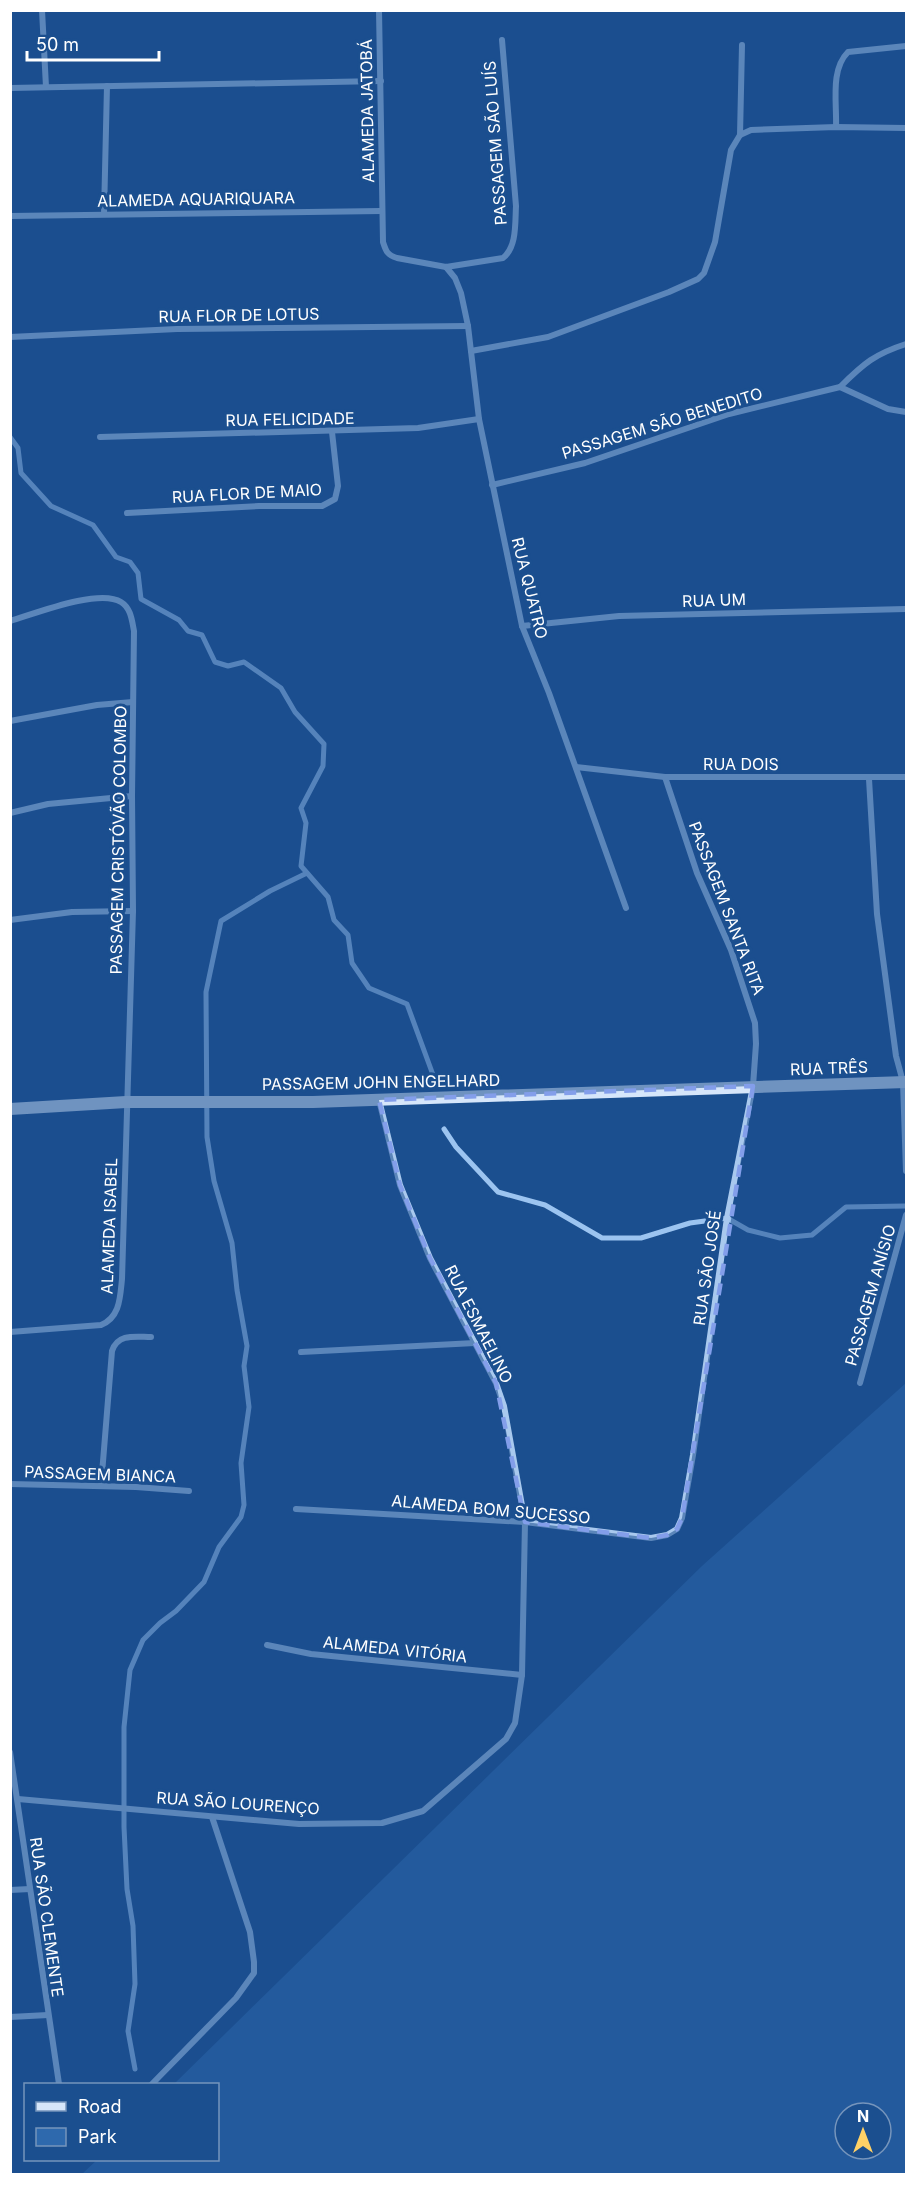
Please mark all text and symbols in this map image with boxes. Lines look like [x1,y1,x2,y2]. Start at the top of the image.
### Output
scale bar [27,24,159,62]
text: 50 m [36,34,79,55]
street label: ALAMEDA JATOBÁ [356,39,378,183]
street label: PASSAGEM SÃO LUÍS [479,60,511,226]
street label: ALAMEDA AQUARIQUARA [97,187,295,211]
street label: RUA FLOR DE LOTUS [158,304,320,326]
street label: PASSAGEM SÃO BENEDITO [559,383,765,463]
street label: RUA FELICIDADE [225,408,355,430]
street label: RUA FLOR DE MAIO [171,479,323,507]
street label: RUA QUATRO [508,535,552,641]
street label: RUA UM [682,589,746,611]
street label: PASSAGEM CRISTÓVÃO COLOMBO [106,705,130,975]
street label: RUA DOIS [703,754,779,774]
street label: PASSAGEM SANTA RITA [685,818,769,998]
street label: RUA TRÊS [790,1057,868,1079]
street label: PASSAGEM JOHN ENGELHARD [262,1070,500,1094]
street label: ALAMEDA ISABEL [97,1157,121,1295]
street label: RUA SÃO JOSÉ [689,1209,725,1327]
street label: PASSAGEM ANÍSIO [840,1222,900,1368]
street label: RUA ESMAELINO [441,1262,517,1386]
street label: PASSAGEM BIANCA [24,1461,176,1487]
street label: ALAMEDA BOM SUCESSO [391,1490,591,1528]
street label: ALAMEDA VITÓRIA [322,1631,468,1667]
street label: RUA SÃO LOURENÇO [156,1787,320,1819]
street label: RUA SÃO CLEMENTE [26,1836,68,1998]
legend [24,2083,219,2161]
text: Road [78,2096,121,2117]
north arrow [833,2101,893,2161]
text: N [857,2106,869,2126]
text: Park [78,2126,117,2147]

